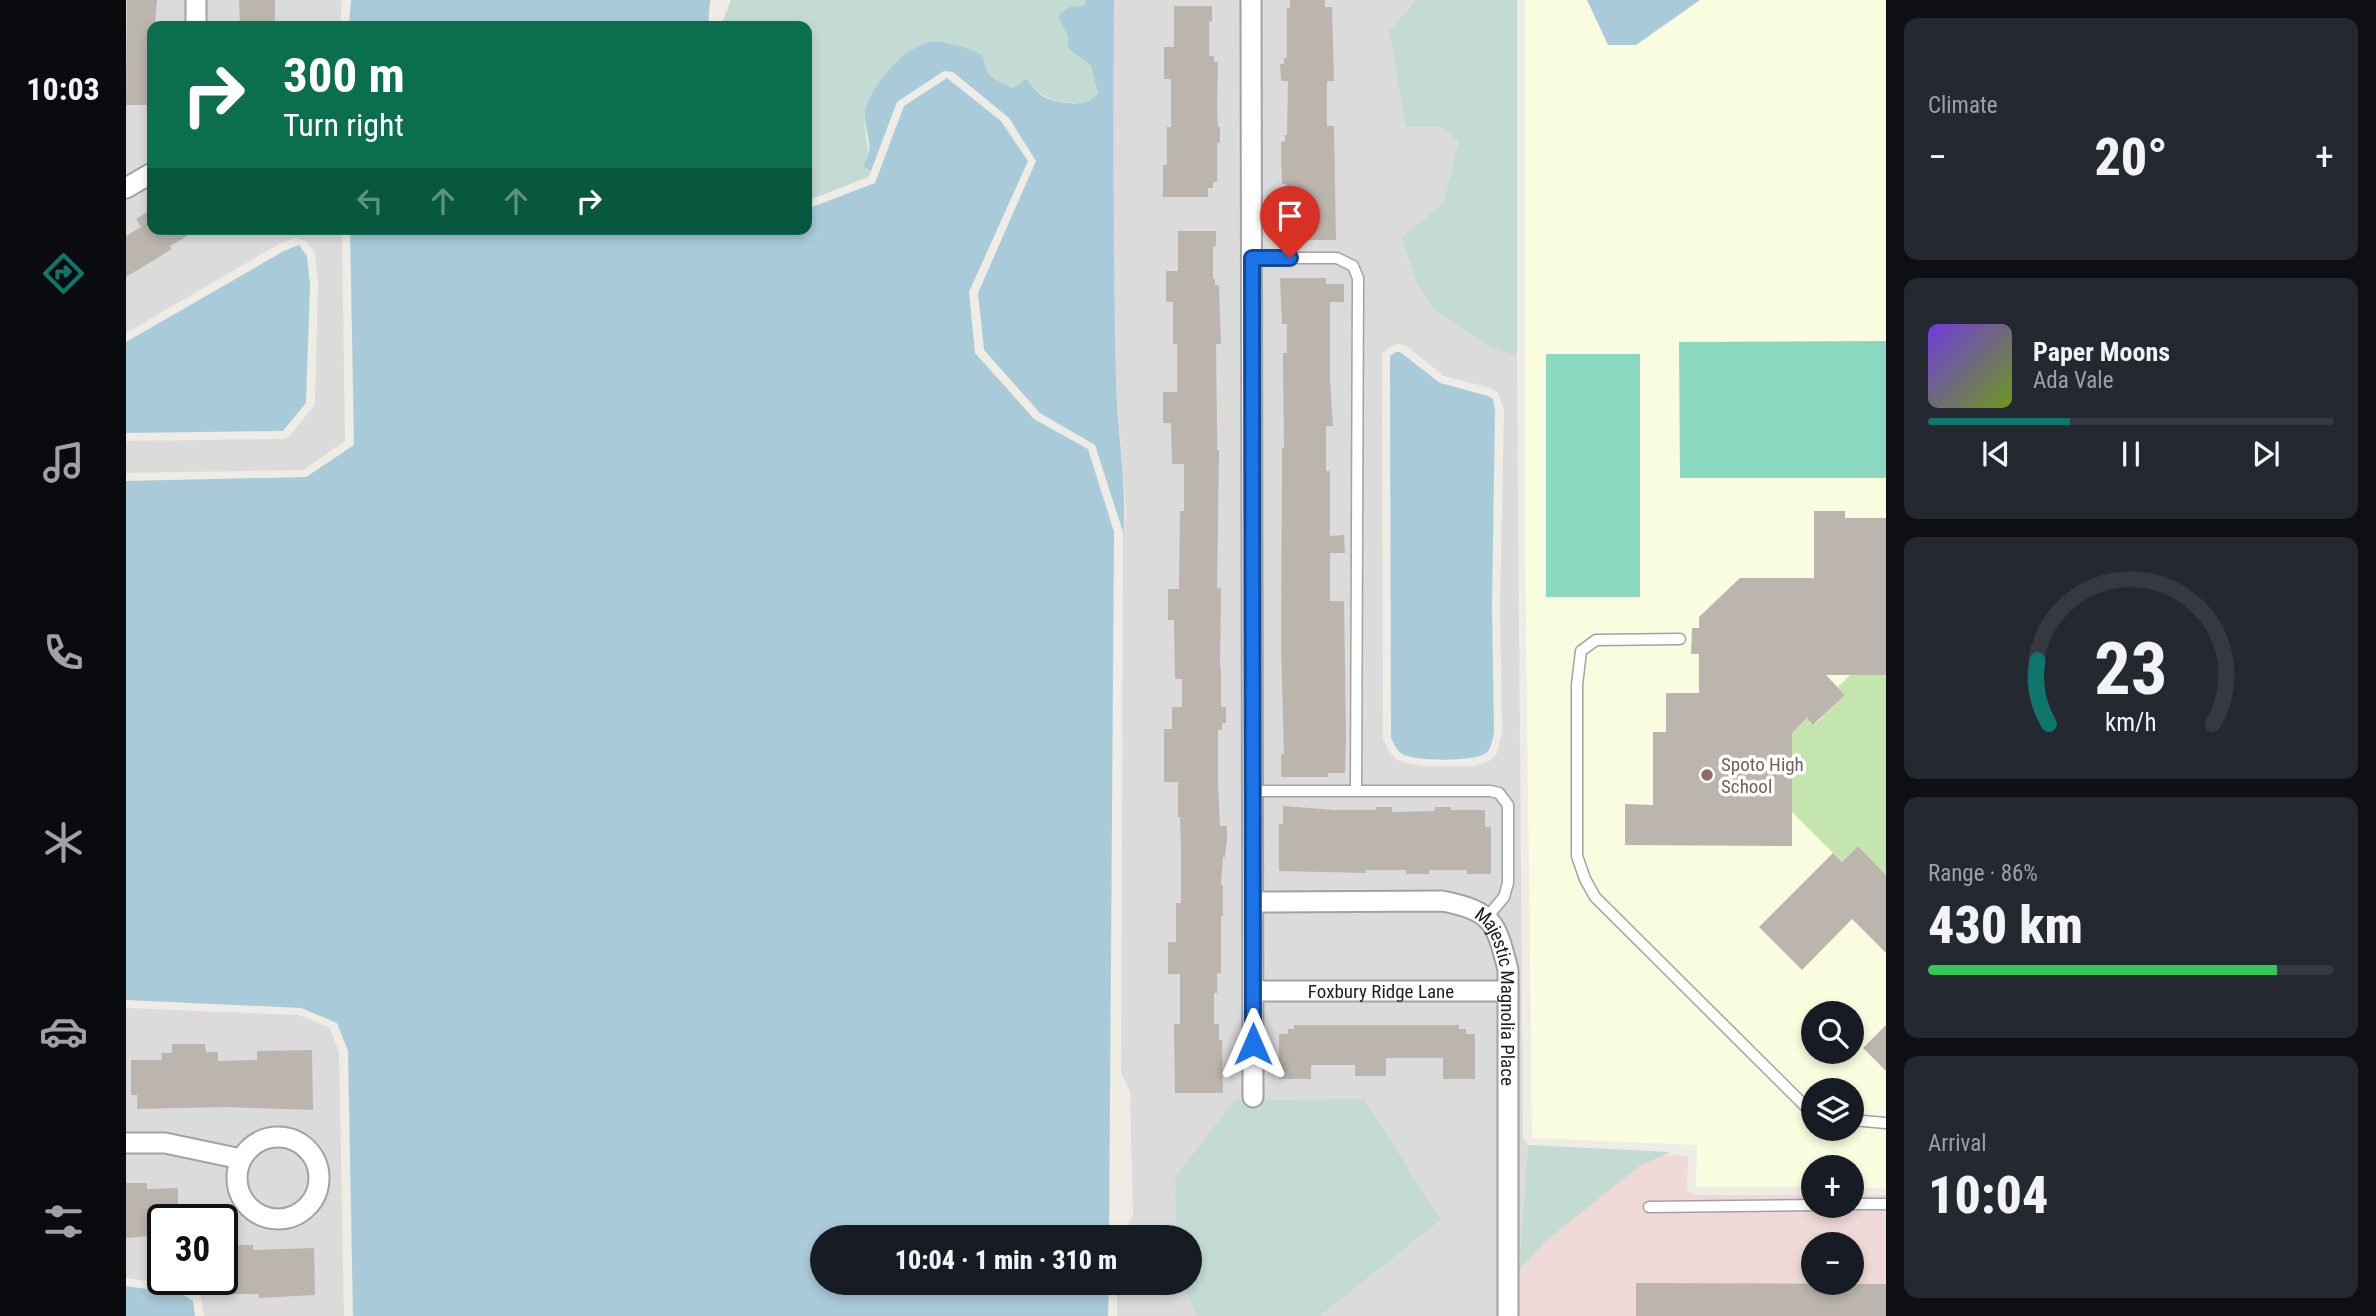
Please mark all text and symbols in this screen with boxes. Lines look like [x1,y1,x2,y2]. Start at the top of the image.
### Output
text: 300 m [283,47,405,104]
icon: right [168,49,259,140]
text: 10:03 [26,70,100,108]
text: Climate [1928,92,1998,119]
text: Turn right [283,106,404,144]
text: 20° [2094,127,2168,188]
text: − [1928,135,1947,179]
text: + [2315,135,2334,179]
icon: left [351,182,389,220]
icon: ahead [424,182,462,220]
icon: ahead [497,182,535,220]
icon: right [570,182,608,220]
pin [1260,186,1320,258]
icon: arrive [1271,197,1309,235]
icon: directions [39,249,88,298]
text: Paper Moons [2033,337,2170,367]
text: Ada Vale [2033,367,2113,394]
icon: previous [1977,435,2015,473]
icon: pause [2112,435,2150,473]
icon: next [2247,435,2285,473]
icon: music [39,438,88,487]
text: 23 [2094,626,2168,712]
icon: phone [39,628,88,677]
text: km/h [2105,708,2157,737]
place label: Spoto High School [1721,753,1804,798]
marker: Spoto High School [1699,767,1715,783]
icon: climate [39,818,88,867]
text: Range · 86% [1928,860,2038,887]
text: 430 km [1928,895,2083,956]
street label: Majestic Magnolia Place [1471,902,1519,1086]
street label: Foxbury Ridge Lane [1308,980,1454,1003]
map controls [1801,1001,1864,1295]
button: search [1801,1001,1864,1064]
icon: car [39,1007,88,1056]
position arrow [1216,1007,1290,1081]
button: layers [1801,1078,1864,1141]
text: Arrival [1928,1130,1987,1157]
button: + [1801,1155,1864,1218]
text: 10:04 [1928,1165,2048,1226]
icon: filters [39,1197,88,1246]
speed limit sign: 30 [147,1204,238,1295]
button: − [1801,1232,1864,1295]
text: 10:04 · 1 min · 310 m [895,1245,1117,1275]

